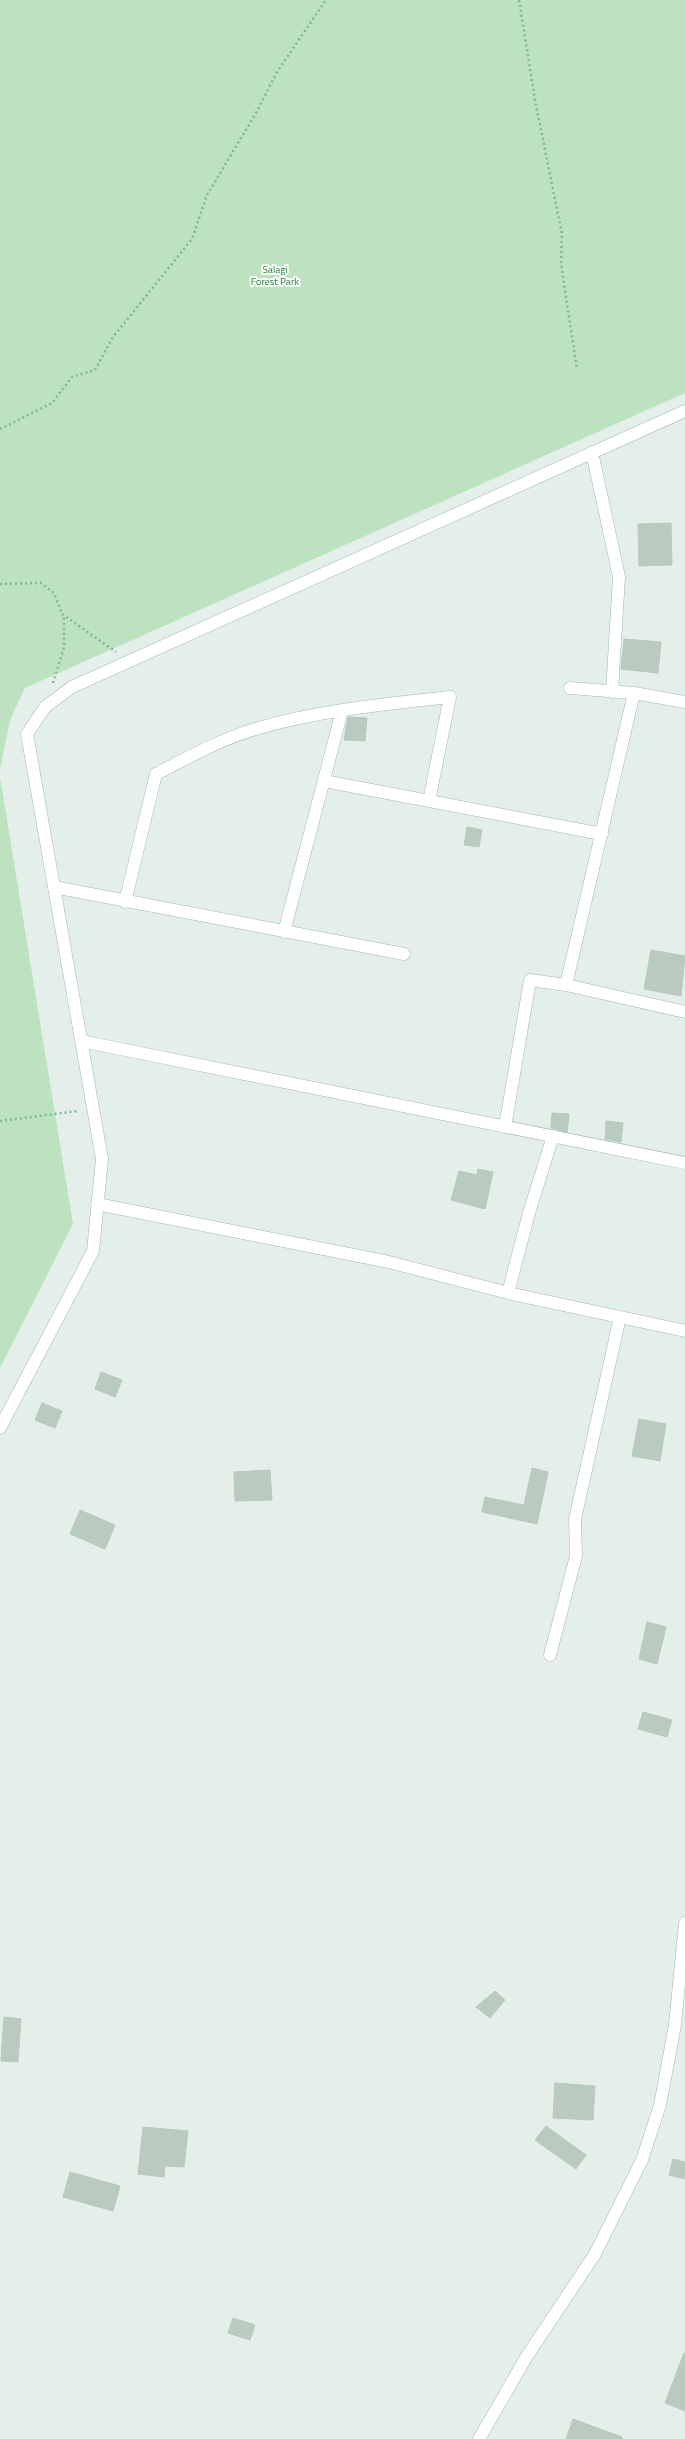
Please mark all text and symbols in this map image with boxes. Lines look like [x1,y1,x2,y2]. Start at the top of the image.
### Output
park label: Salagi Forest Park [251,262,299,289]

